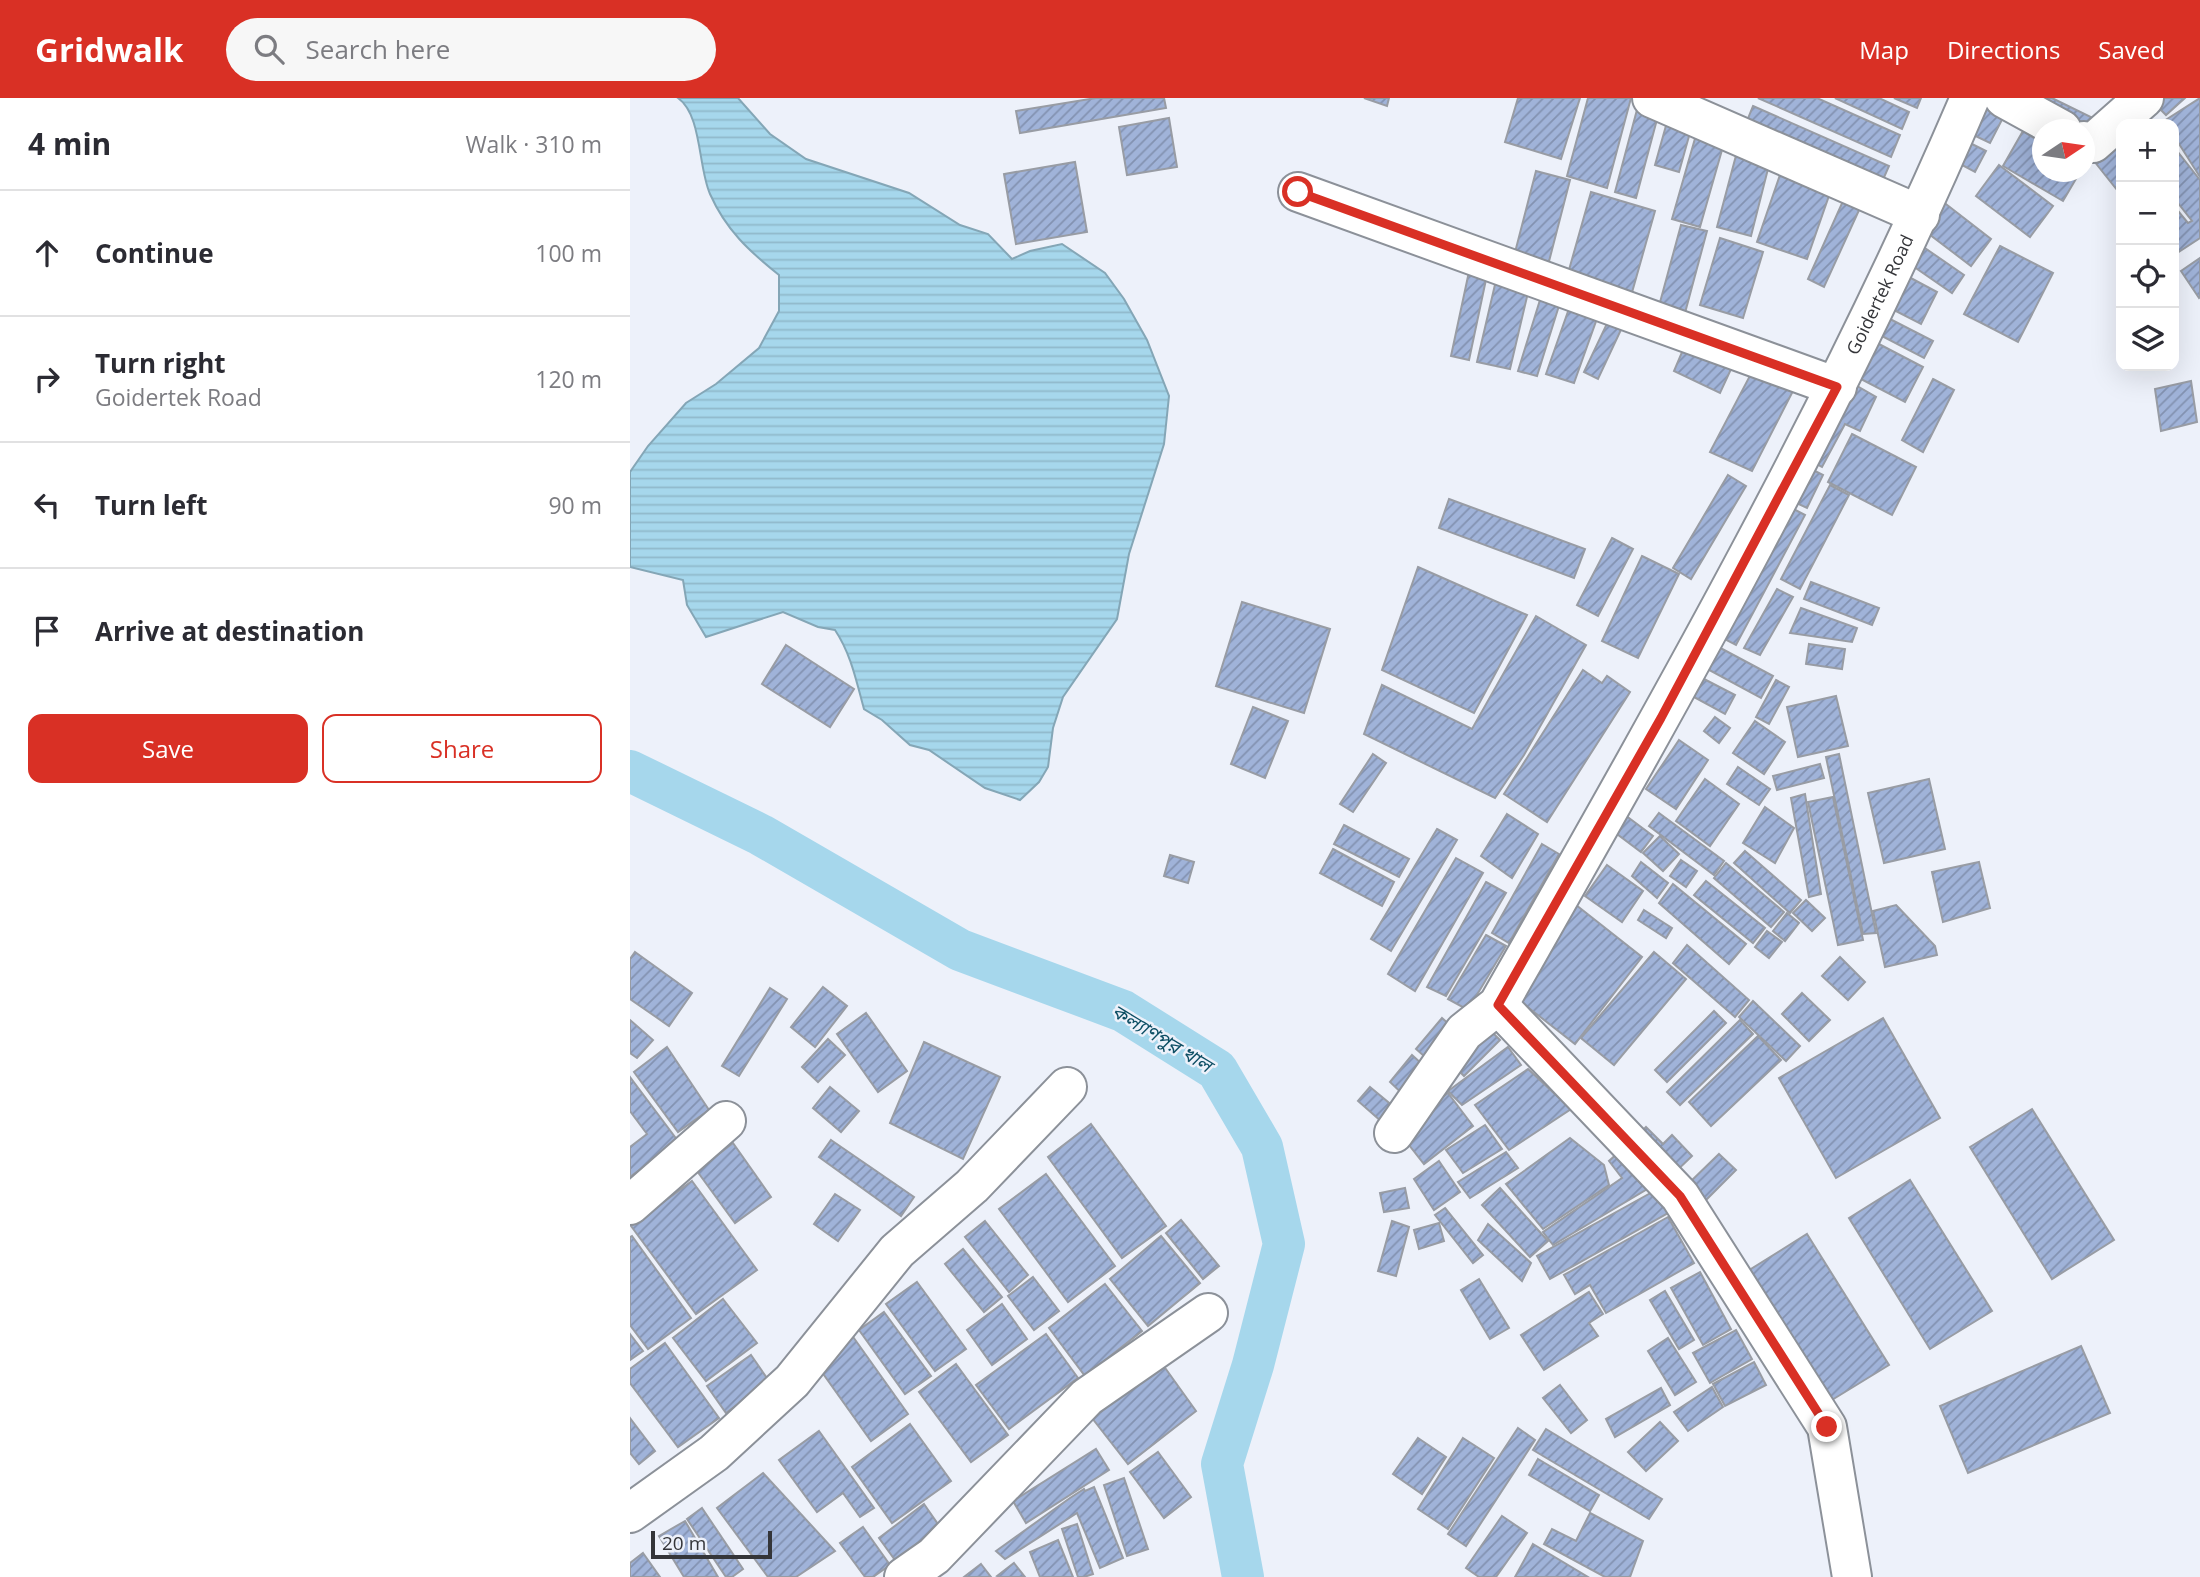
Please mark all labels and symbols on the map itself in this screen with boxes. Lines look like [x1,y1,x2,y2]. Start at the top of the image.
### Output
north arrow [2032,119,2095,182]
route start [1282,176,1313,207]
street label: Goidertek Road [1840,230,1918,359]
water label: কল্যাণপুর খাল [1107,998,1220,1080]
route end [1811,1411,1842,1442]
scale bar [651,1528,772,1560]

